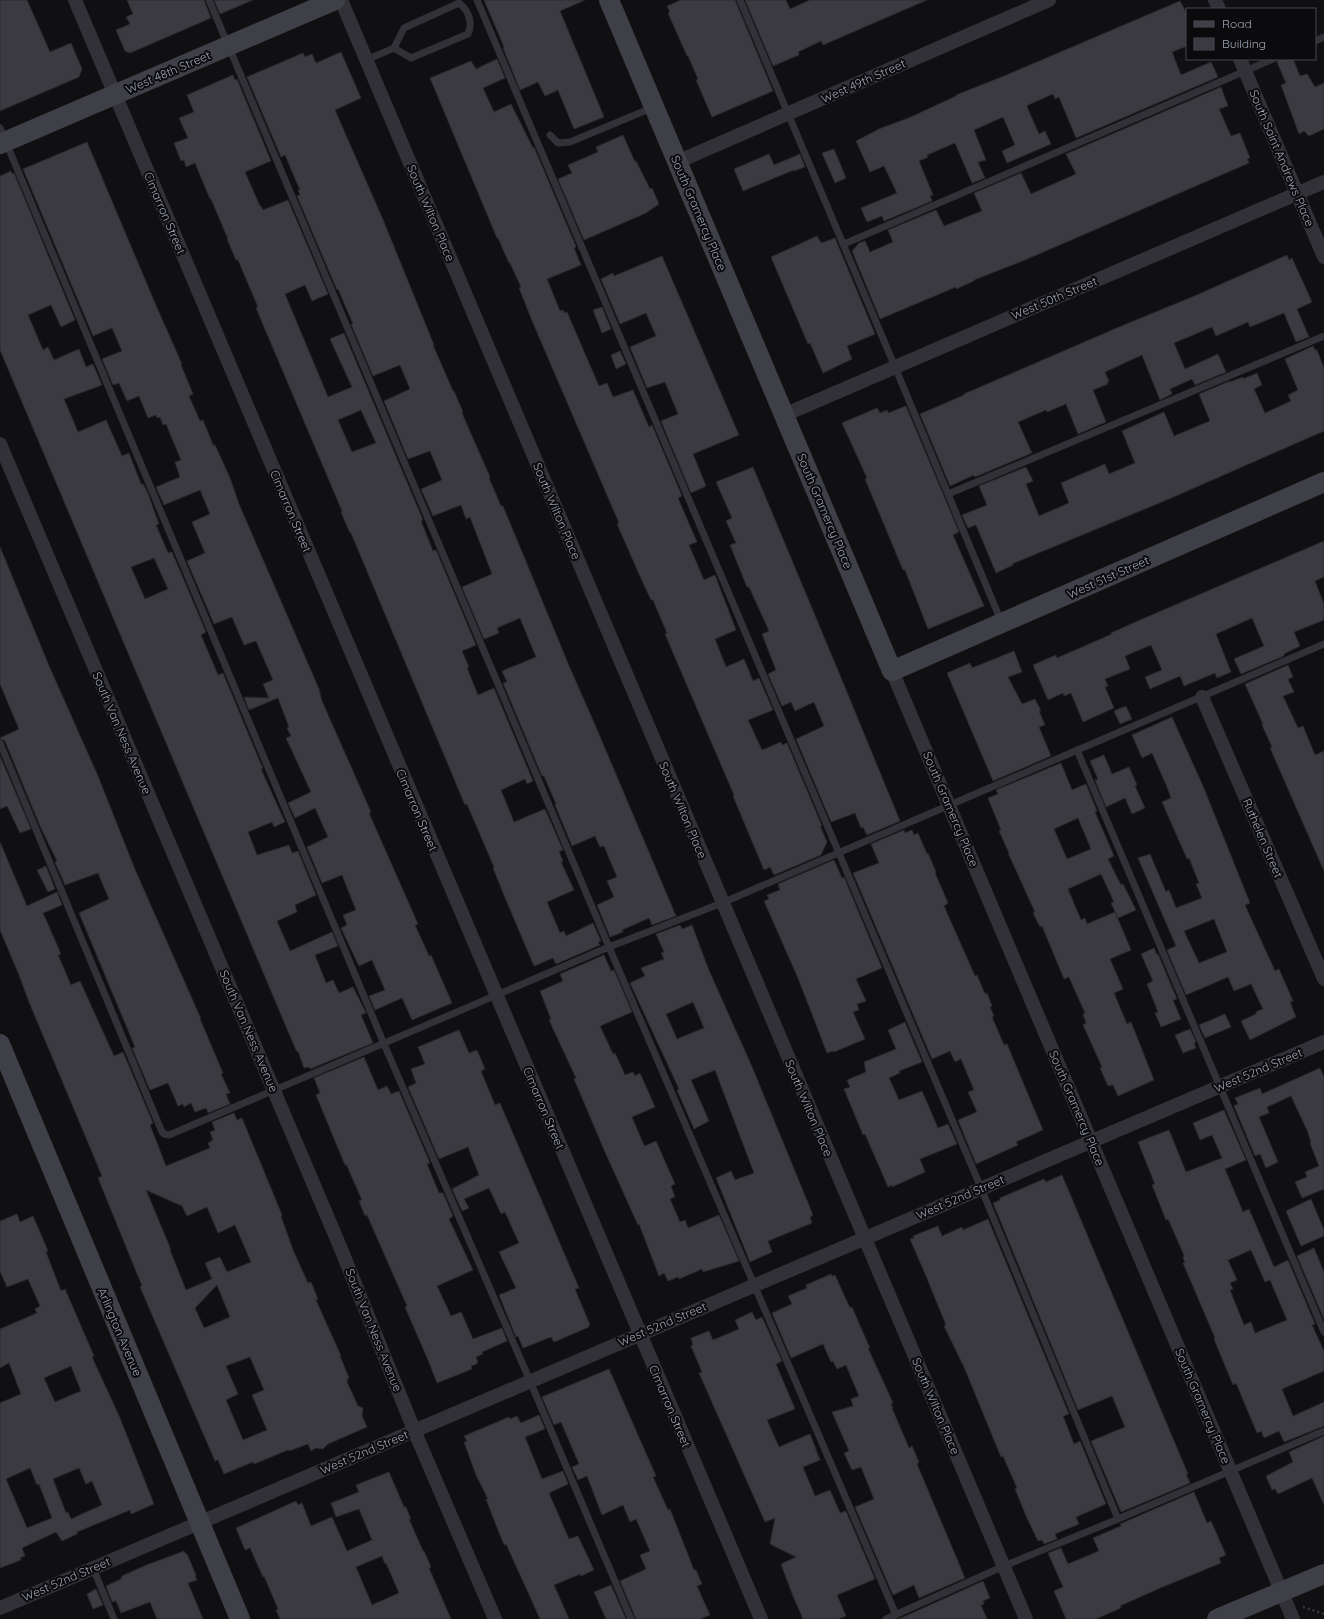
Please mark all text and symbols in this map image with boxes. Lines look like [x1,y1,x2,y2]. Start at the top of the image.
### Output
legend [1186,8,1316,60]
text: Road [1222,16,1252,31]
text: Building [1222,36,1266,51]
street label: West 48th Street [123,47,213,97]
street label: West 49th Street [818,56,908,106]
street label: South Saint Andrews Place [1246,87,1318,229]
street label: South Gramercy Place [668,153,730,273]
street label: South Wilton Place [404,162,458,264]
street label: Cimarron Street [141,170,189,256]
street label: West 50th Street [1009,273,1099,323]
street label: South Gramercy Place [794,451,856,571]
street label: South Wilton Place [530,460,584,562]
street label: Cimarron Street [267,468,315,554]
street label: West 51st Street [1065,552,1151,602]
street label: South Van Ness Avenue [89,670,155,797]
street label: South Gramercy Place [920,749,982,869]
street label: South Wilton Place [656,759,710,861]
street label: Cimarron Street [393,767,441,853]
street label: Ruthelen Street [1240,796,1286,880]
street label: South Van Ness Avenue [216,968,282,1095]
street label: West 52nd Street [1212,1045,1304,1095]
street label: South Gramercy Place [1046,1048,1108,1168]
street label: South Wilton Place [782,1057,836,1159]
street label: Cimarron Street [520,1065,568,1151]
street label: West 52nd Street [914,1172,1006,1222]
street label: South Van Ness Avenue [342,1266,406,1394]
street label: Arlington Avenue [95,1286,145,1379]
street label: West 52nd Street [616,1299,708,1349]
street label: South Gramercy Place [1172,1346,1234,1466]
street label: South Wilton Place [909,1355,963,1457]
street label: Cimarron Street [646,1363,694,1449]
street label: West 52nd Street [318,1427,410,1477]
street label: West 52nd Street [20,1554,112,1604]

